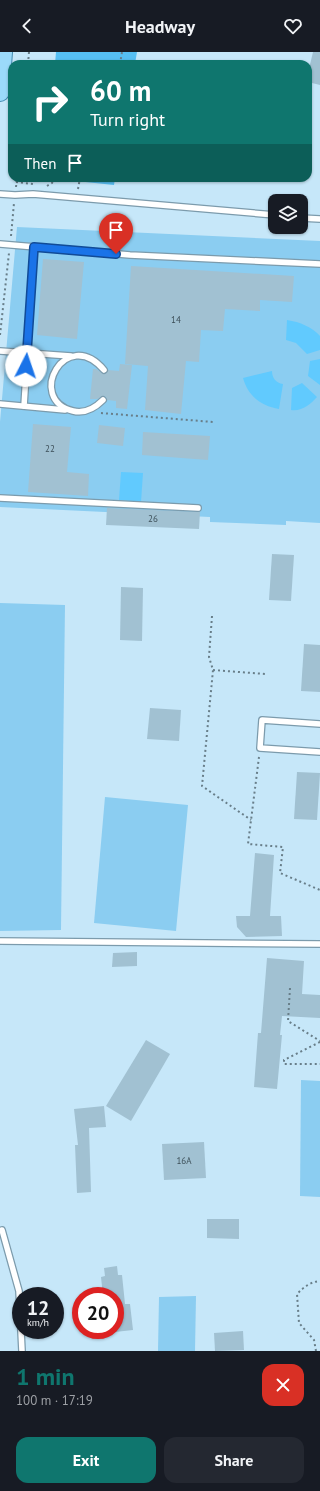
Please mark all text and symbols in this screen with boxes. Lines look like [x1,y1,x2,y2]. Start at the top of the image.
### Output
icon: back [16,15,38,37]
text: Headway [125,15,195,38]
icon: heart [282,15,304,37]
text: 60 m [90,72,151,109]
icon: right [24,76,76,128]
text: Turn right [90,108,165,131]
icon: arrive [64,152,86,174]
text: Then [24,154,56,173]
map controls [268,194,308,234]
button: layers [268,194,308,234]
pin [99,213,133,254]
icon: arrive [105,219,127,241]
house number: 14 [171,314,181,325]
position arrow [5,345,47,387]
house number: 22 [45,443,55,454]
house number: 26 [148,513,158,524]
house number: 16А [176,1155,192,1166]
speed limit sign: 20 [72,1287,124,1339]
text: 12 [27,1295,49,1321]
text: km/h [27,1316,49,1329]
text: 1 min [16,1361,75,1392]
button: close [262,1364,304,1406]
text: 100 m · 17:19 [16,1392,93,1409]
button: Exit [16,1437,156,1483]
button: Share [164,1437,304,1483]

